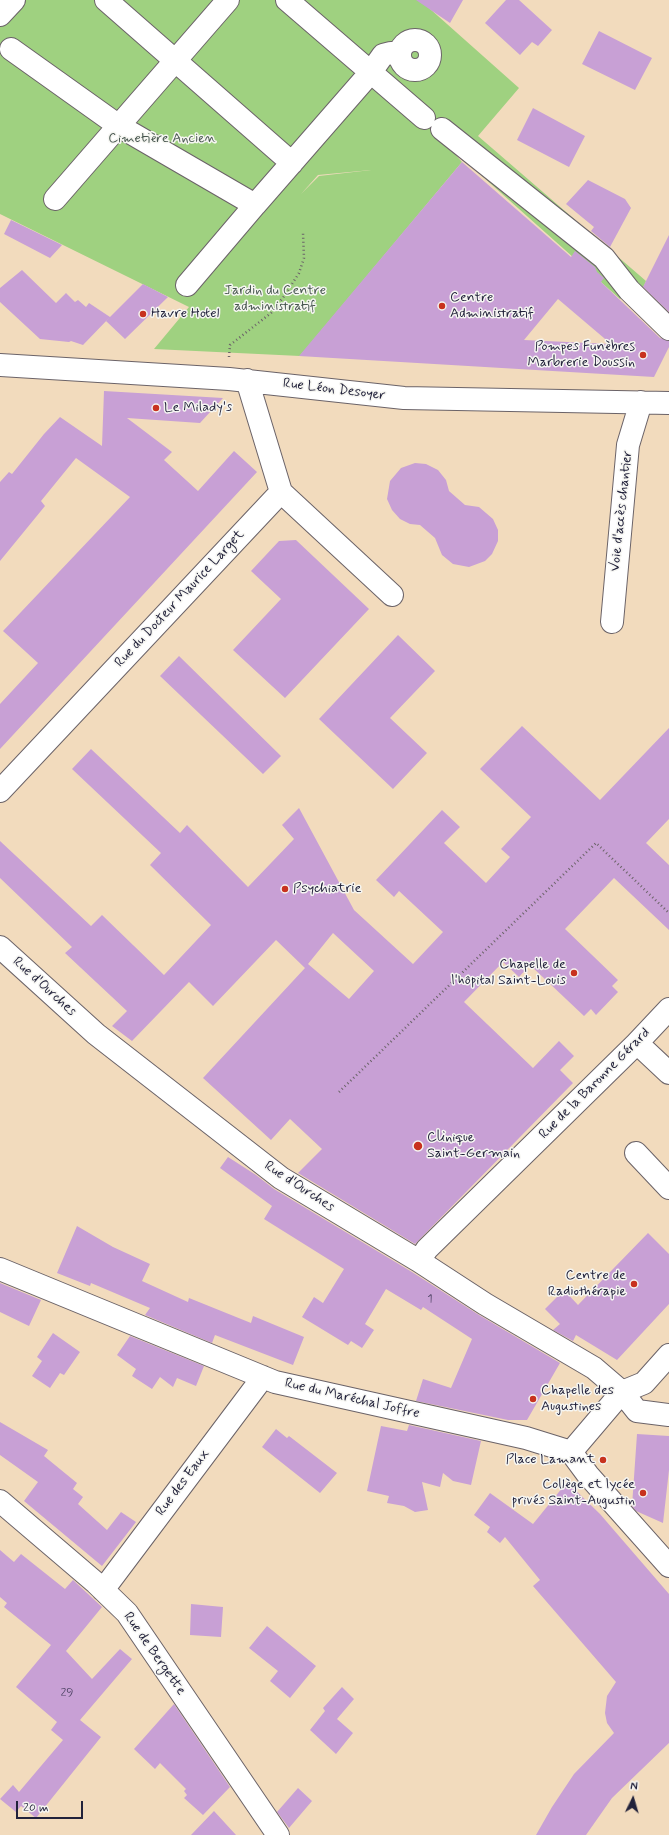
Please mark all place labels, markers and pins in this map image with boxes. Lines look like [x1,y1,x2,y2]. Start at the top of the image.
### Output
place label: Centre Administratif [450,290,534,322]
marker: Centre Administratif [437,301,447,311]
place label: Havre Hotel [151,306,219,322]
marker: Havre Hotel [138,309,148,319]
place label: Pompes Funèbres Marbrerie Doussin [527,339,635,372]
marker: Pompes Funèbres Marbrerie Doussin [638,350,648,360]
place label: Le Milady's [164,400,232,416]
marker: Le Milady's [151,403,161,413]
place label: Psychiatrie [293,881,361,897]
marker: Psychiatrie [280,884,290,894]
place label: Chapelle de l'hôpital Saint-Louis [451,957,566,990]
marker: Chapelle de l'hôpital Saint-Louis [569,968,579,978]
place label: Clinique Saint-Germain [427,1130,520,1162]
marker: Clinique Saint-Germain [412,1140,424,1152]
place label: Centre de Radiothérapie [548,1268,626,1300]
marker: Centre de Radiothérapie [629,1279,639,1289]
place label: Chapelle des Augustines [541,1383,614,1416]
marker: Chapelle des Augustines [528,1394,538,1404]
place label: Place Lamant [506,1452,595,1468]
marker: Place Lamant [598,1455,608,1465]
place label: Collège et lycée privés Saint-Augustin [512,1477,635,1510]
marker: Collège et lycée privés Saint-Augustin [638,1488,648,1498]

